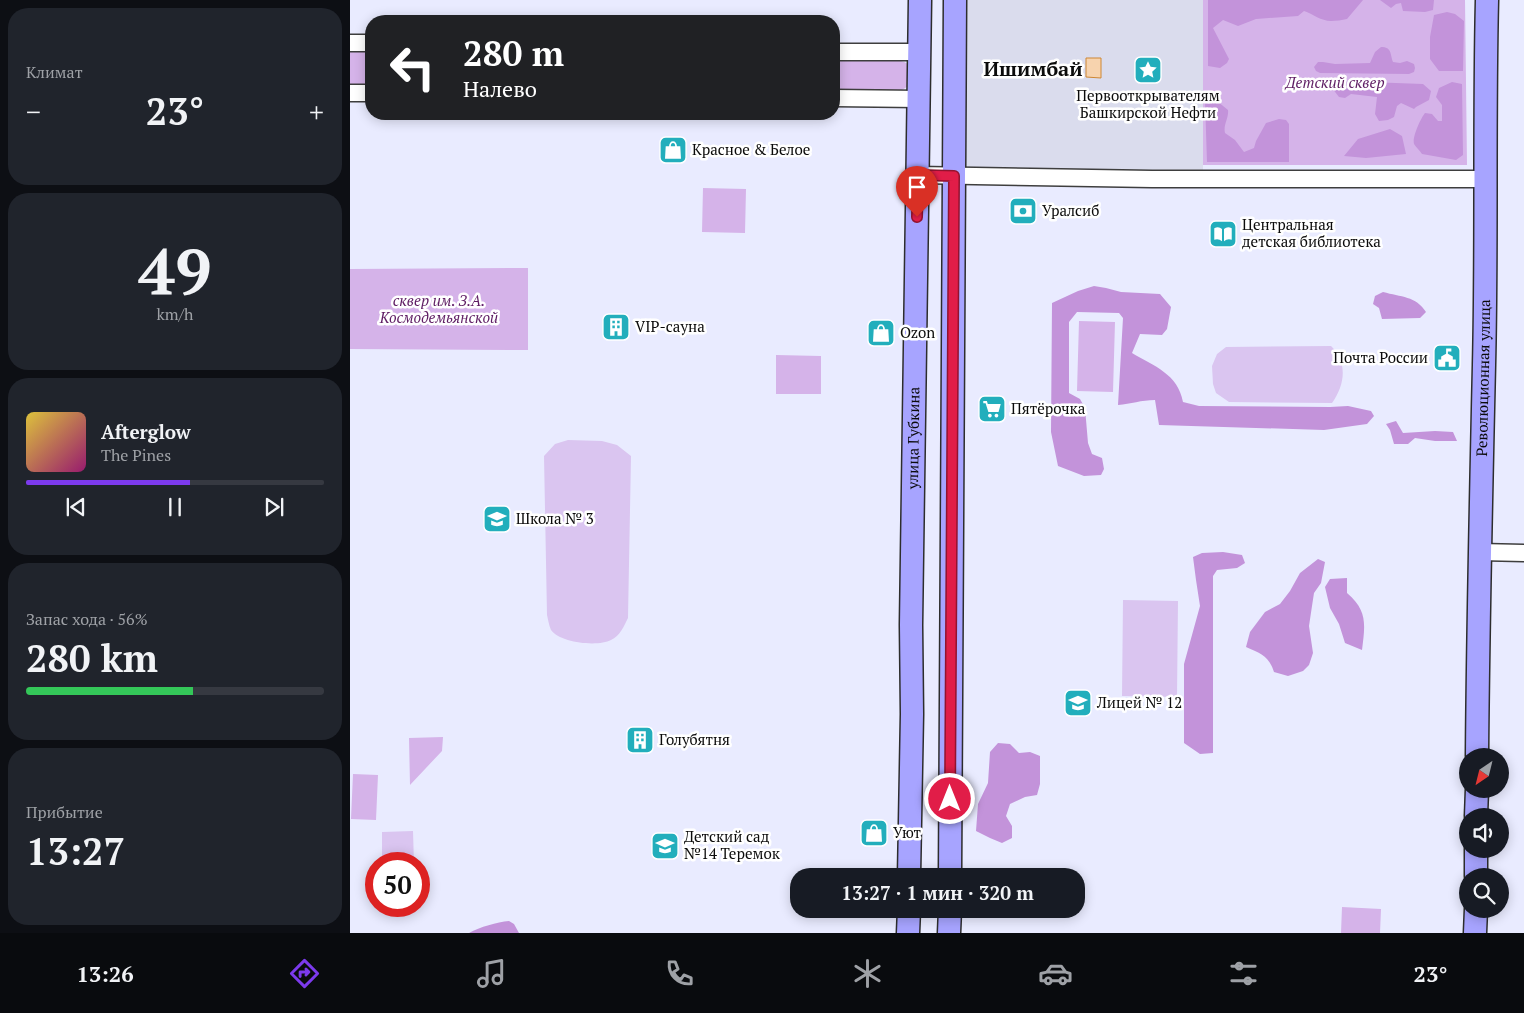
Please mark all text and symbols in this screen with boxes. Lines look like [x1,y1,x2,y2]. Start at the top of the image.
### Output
text: 280 m [463,30,564,76]
icon: left [380,35,445,100]
district label: Ишимбай [983,55,1083,82]
place icon: Первооткрывателям Башкирской Нефти [1133,55,1163,85]
text: Климат [26,61,83,83]
park label: Детский сквер [1284,72,1385,92]
text: Налево [463,74,537,103]
place label: Первооткрывателям Башкирской Нефти [1076,85,1220,122]
text: 23° [146,86,204,136]
text: − [26,93,41,130]
text: + [309,93,324,130]
shop icon: Красное & Белое [658,135,688,165]
place label: Красное & Белое [692,139,810,159]
pin [896,166,938,217]
icon: arrive [903,173,931,201]
bank icon: Уралсиб [1008,196,1038,226]
place label: Уралсиб [1042,200,1099,220]
place label: Центральная детская библиотека [1242,214,1381,251]
library icon: Центральная детская библиотека [1208,219,1238,249]
text: 49 [138,227,212,314]
park label: сквер им. З.А. Космодемьянской [379,290,498,327]
street label: Революционная улица [1471,299,1494,457]
text: km/h [157,303,193,325]
building icon: VIP-сауна [601,312,631,342]
place label: VIP-сауна [635,316,705,336]
shop icon: Ozon [866,318,896,348]
place label: Ozon [900,322,935,342]
public building icon: Почта России [1432,343,1462,373]
place label: Почта России [1333,347,1428,367]
street label: улица Губкина [902,386,923,490]
supermarket icon: Пятёрочка [977,394,1007,424]
place label: Пятёрочка [1011,398,1086,418]
text: Afterglow [101,419,191,444]
text: The Pines [101,444,171,466]
icon: previous [62,493,90,521]
icon: pause [161,493,189,521]
icon: next [260,493,288,521]
school or university icon: Школа № 3 [482,504,512,534]
place label: Школа № 3 [516,508,594,528]
text: Запас хода · 56% [26,608,148,630]
text: 280 km [26,633,158,683]
school or university icon: Лицей № 12 [1063,688,1093,718]
place label: Лицей № 12 [1096,692,1182,712]
building icon: Голубятня [625,725,655,755]
place label: Голубятня [659,729,730,749]
north arrow [1459,748,1509,798]
map controls [1459,748,1509,918]
position arrow [923,772,975,824]
text: Прибытие [26,801,103,823]
button: sound [1459,808,1509,858]
shop icon: Уют [859,818,889,848]
place label: Уют [893,822,921,842]
text: 13:27 [26,826,125,876]
place label: Детский сад №14 Теремок [684,826,781,863]
school or university icon: Детский сад №14 Теремок [650,831,680,861]
speed limit sign: 50 [365,852,430,917]
button: search [1459,868,1509,918]
text: 13:27 · 1 мин · 320 m [841,880,1034,905]
icon: directions [287,956,322,991]
icon: music [474,956,509,991]
icon: phone [662,956,697,991]
icon: climate [850,956,885,991]
icon: car [1038,956,1073,991]
icon: filters [1226,956,1261,991]
text: 13:26 [76,959,134,988]
text: 23° [1414,959,1448,988]

